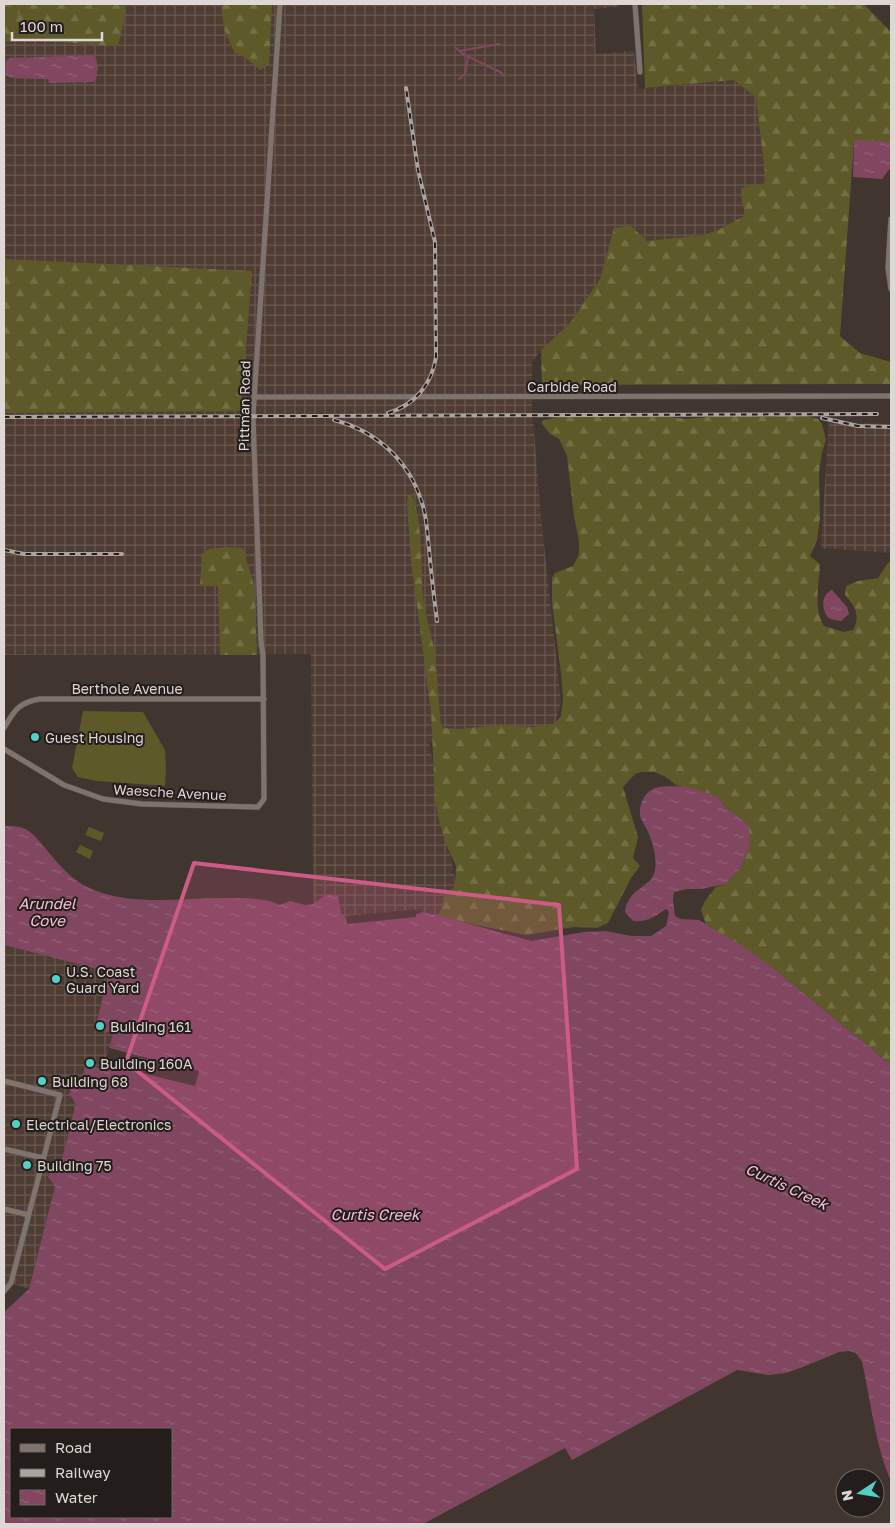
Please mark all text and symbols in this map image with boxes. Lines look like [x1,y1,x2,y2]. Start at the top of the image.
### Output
scale bar [12,10,102,42]
text: 100 m [20,17,63,35]
street label: Pittman Road [235,361,253,451]
street label: Carbide Road [527,378,617,395]
street label: Berthole Avenue [71,680,183,697]
place label: Guest Housing [45,729,144,746]
marker: Guest Housing [29,731,41,743]
street label: Waesche Avenue [113,781,227,803]
water label: Arundel Cove [19,894,77,929]
place label: U.S. Coast Guard Yard [66,963,139,996]
marker: U.S. Coast Guard Yard [50,973,62,985]
place label: Building 161 [110,1018,191,1035]
marker: Building 161 [94,1020,106,1032]
place label: Building 160A [100,1055,193,1072]
marker: Building 160A [84,1057,96,1069]
place label: Building 68 [52,1073,128,1090]
marker: Building 68 [36,1075,48,1087]
place label: Electrical/Electronics [26,1116,172,1133]
marker: Electrical/Electronics [10,1118,22,1130]
place label: Building 75 [37,1157,112,1174]
marker: Building 75 [21,1159,33,1171]
water label: Curtis Creek [743,1159,832,1214]
water label: Curtis Creek [331,1205,421,1223]
legend [10,1428,172,1518]
text: Road [55,1438,92,1456]
text: Railway [55,1463,111,1481]
north arrow [835,1468,885,1518]
text: Water [55,1488,98,1506]
text: N [837,1489,856,1503]

